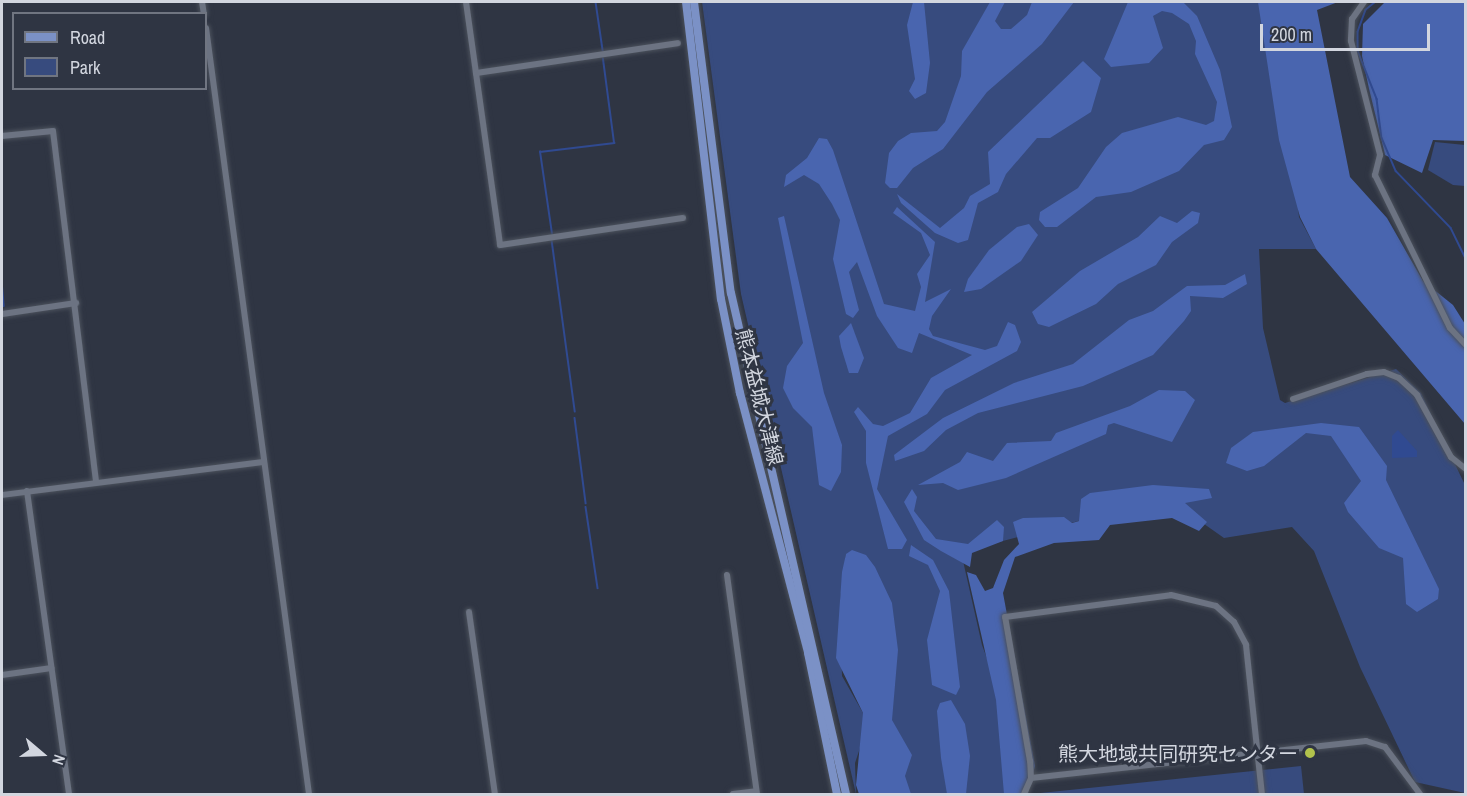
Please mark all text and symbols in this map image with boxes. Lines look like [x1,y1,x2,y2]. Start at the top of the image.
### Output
legend [12,12,207,90]
scale bar [1263,12,1432,50]
text: 200 m [1271,22,1312,47]
text: Road [70,25,105,50]
text: Park [70,55,100,80]
street label: 熊本益城大津線 [731,326,789,468]
north arrow [12,724,72,784]
place label: 熊大地域共同研究センター [1058,741,1298,765]
marker: 熊大地域共同研究センター [1303,746,1317,760]
text: N [47,752,71,768]

